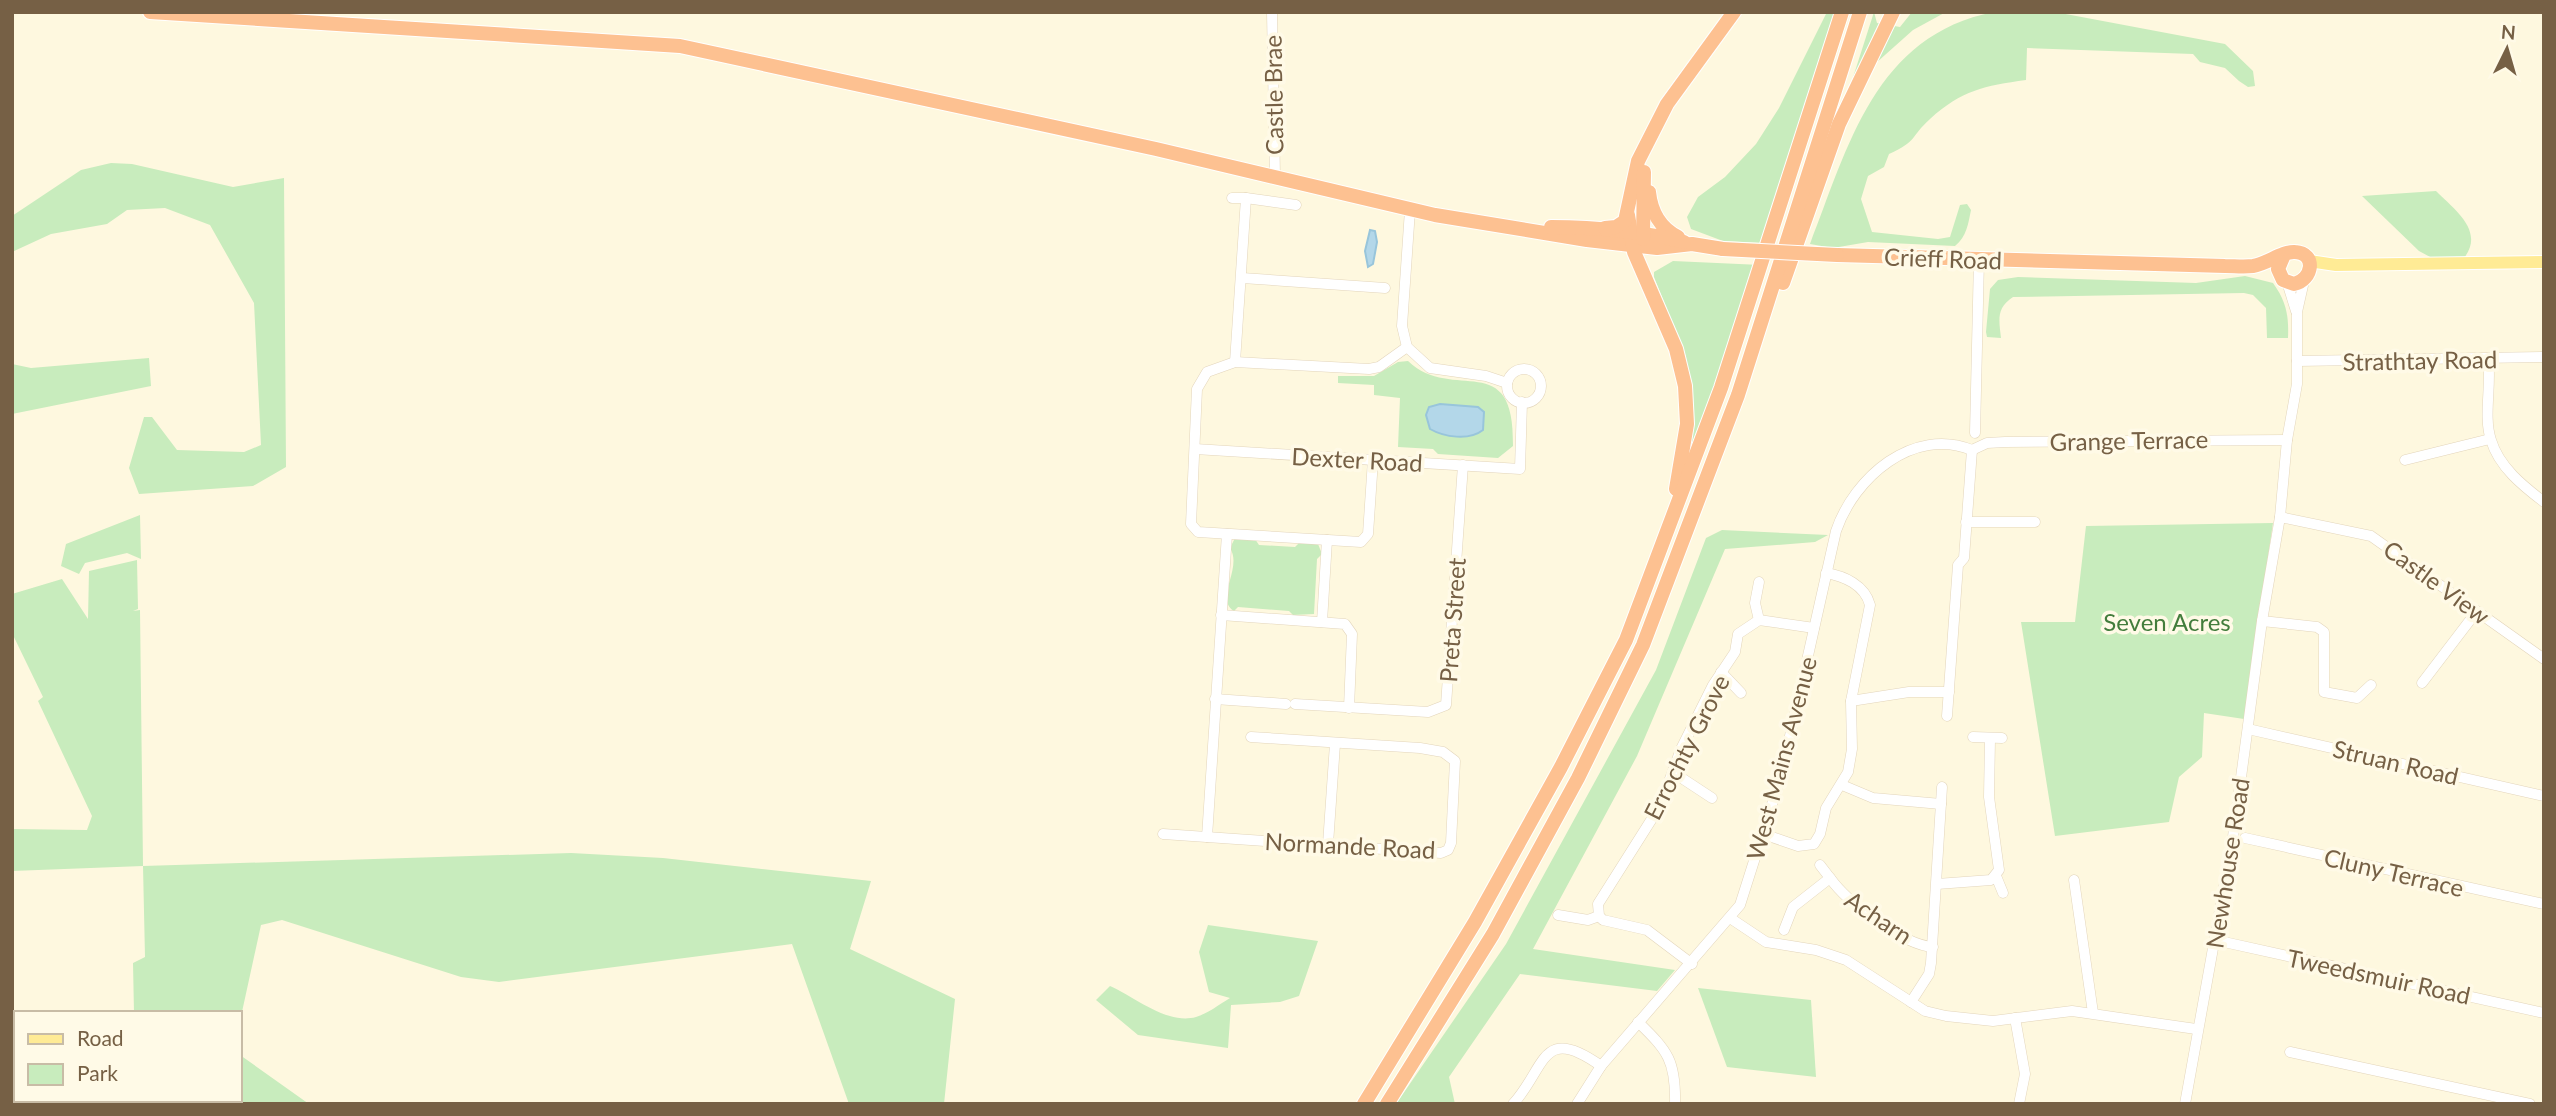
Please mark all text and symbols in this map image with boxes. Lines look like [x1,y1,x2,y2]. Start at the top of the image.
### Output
north arrow [2472,14,2542,84]
text: N [2500,19,2517,44]
street label: Castle Brae [1257,35,1289,155]
street label: Crieff Road [1884,241,2002,275]
street label: Strathtay Road [2342,344,2498,376]
street label: Grange Terrace [2049,424,2209,456]
street label: Dexter Road [1291,441,1423,477]
street label: Castle View [2378,534,2496,630]
street label: Preta Street [1433,556,1471,683]
park label: Seven Acres [2103,607,2231,636]
street label: West Mains Avenue [1740,653,1822,863]
street label: Errochty Grove [1637,670,1735,824]
street label: Struan Road [2330,733,2462,791]
street label: Newhouse Road [2199,776,2255,950]
street label: Normande Road [1264,826,1436,864]
street label: Cluny Terrace [2321,842,2467,902]
street label: Acharn [1840,884,1918,950]
street label: Tweedsmuir Road [2285,942,2473,1010]
legend [14,1011,242,1102]
text: Road [77,1025,124,1050]
text: Park [77,1060,118,1085]

